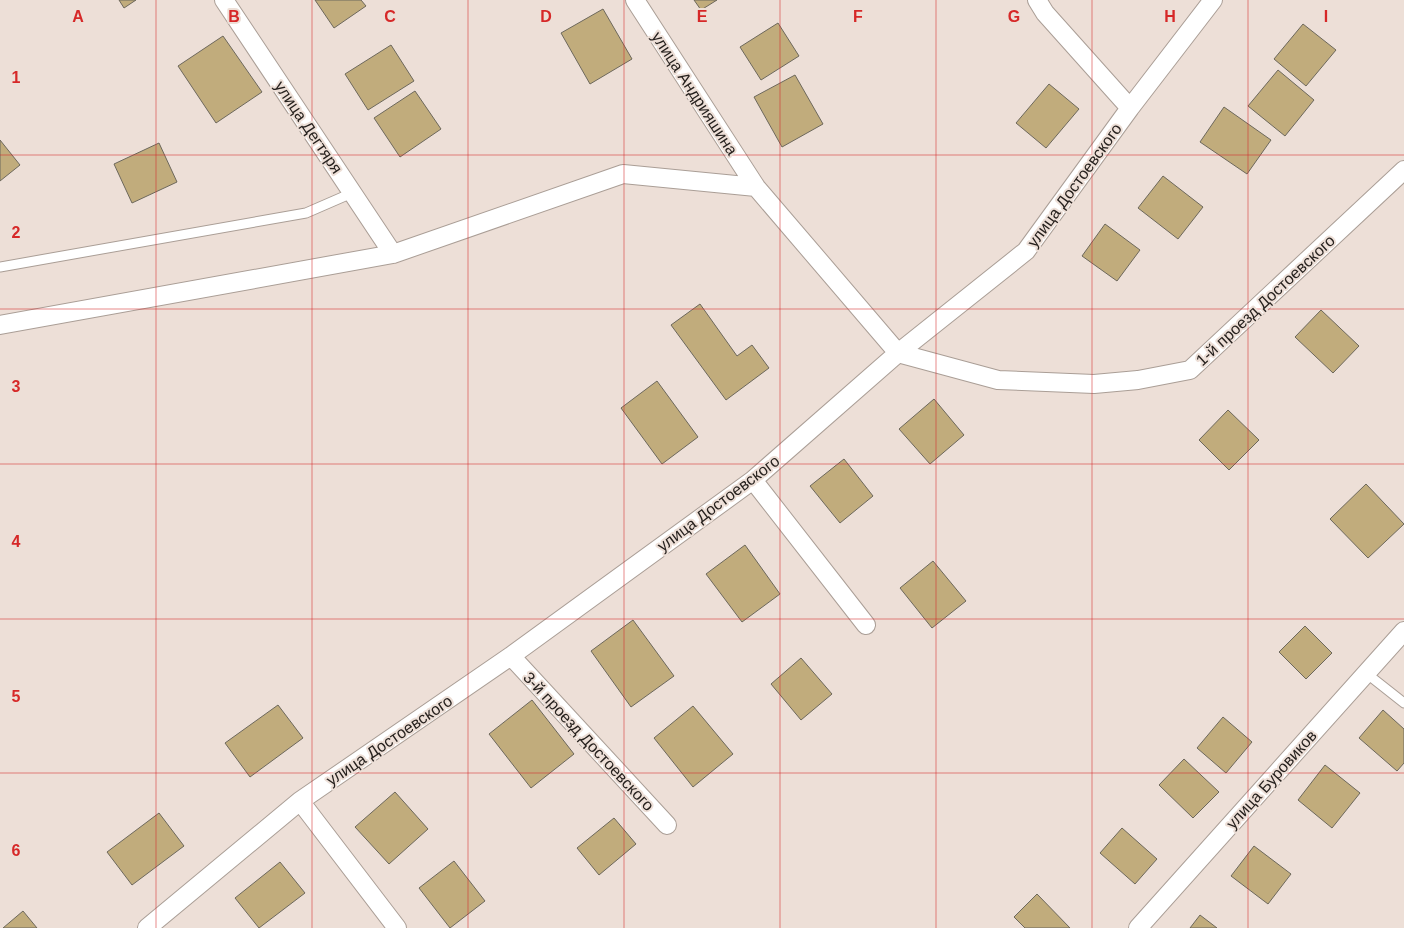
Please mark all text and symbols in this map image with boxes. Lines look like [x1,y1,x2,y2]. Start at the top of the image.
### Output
text: A [72,8,84,25]
text: B [228,8,240,25]
text: C [384,8,396,25]
text: D [540,8,552,25]
text: E [697,8,708,25]
text: F [853,8,863,25]
text: G [1008,8,1020,25]
text: H [1164,8,1176,25]
text: I [1324,8,1328,25]
street label: улица Андрияшина [648,29,741,158]
text: 1 [12,69,21,86]
street label: улица Дегтяря [272,78,346,177]
street label: улица Достоевского [1024,120,1125,250]
text: 2 [12,224,21,241]
street label: 1-й проезд Достоевского [1193,232,1338,369]
text: 3 [12,378,21,395]
street label: улица Достоевского [654,452,783,555]
text: 4 [12,533,21,550]
street label: 3-й проезд Достоевского [520,669,657,814]
text: 5 [12,688,21,705]
street label: улица Достоевского [323,692,455,789]
street label: улица Буровиков [1223,727,1320,832]
text: 6 [12,842,21,859]

